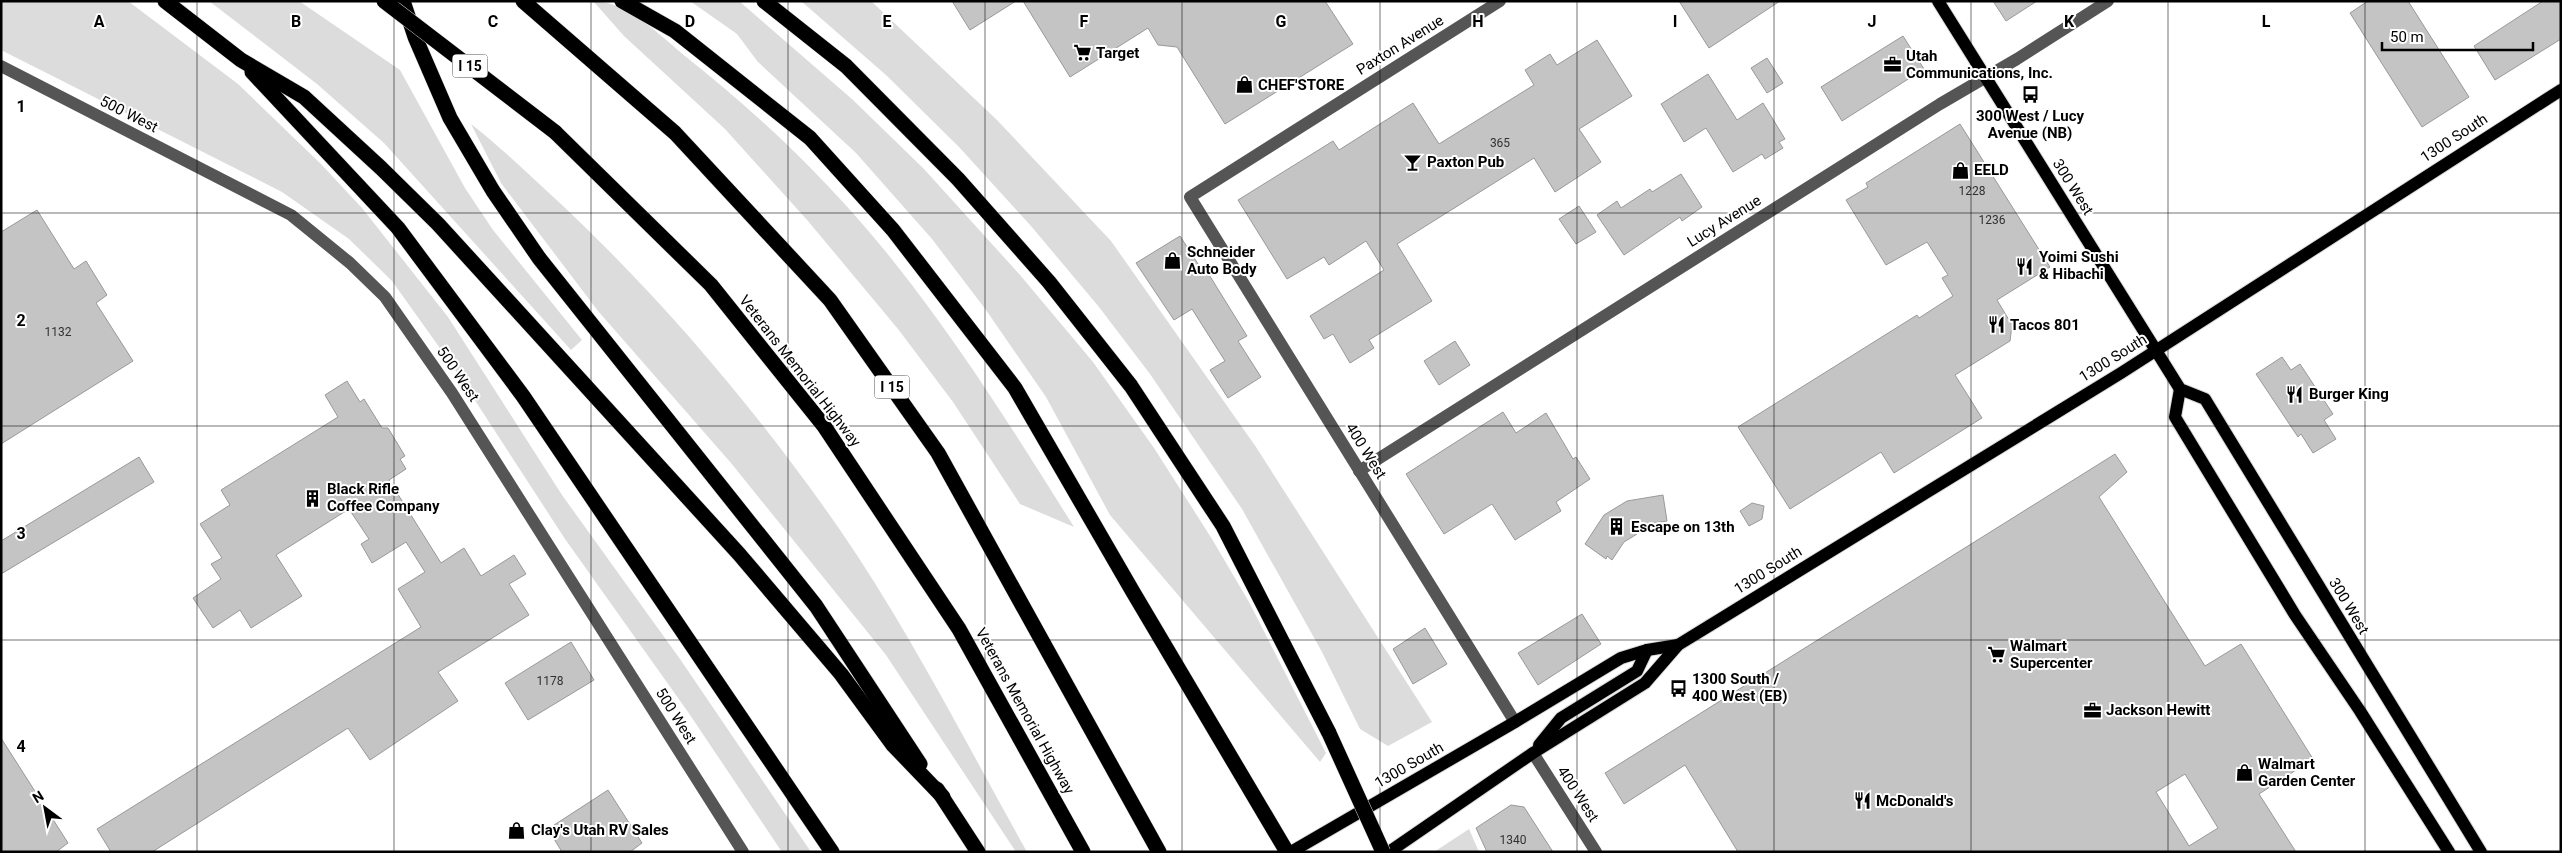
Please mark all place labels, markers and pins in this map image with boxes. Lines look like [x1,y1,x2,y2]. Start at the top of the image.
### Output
supermarket icon: Target [1072,43,1092,63]
place label: Target [1096,44,1139,62]
place label: Utah Communications, Inc. [1906,47,2053,82]
office icon: Utah Communications, Inc. [1882,55,1902,75]
shop icon: CHEF'STORE [1234,75,1254,95]
place label: CHEF'STORE [1258,76,1345,94]
bus stop icon: 300 West / Lucy Avenue (NB) [2020,85,2040,105]
place label: 300 West / Lucy Avenue (NB) [1976,107,2084,142]
bar icon: Paxton Pub [1403,152,1423,172]
place label: Paxton Pub [1427,153,1504,171]
shop icon: EELD [1950,160,1970,180]
place label: EELD [1974,161,2009,179]
place label: Schneider Auto Body [1187,243,1257,278]
place label: Yoimi Sushi & Hibachi [2039,248,2119,283]
shop icon: Schneider Auto Body [1163,251,1183,271]
restaurant icon: Yoimi Sushi & Hibachi [2015,256,2035,276]
restaurant icon: Tacos 801 [1986,315,2006,335]
place label: Tacos 801 [2010,316,2080,334]
restaurant icon: Burger King [2285,384,2305,404]
place label: Burger King [2309,385,2389,403]
place label: Black Rifle Coffee Company [327,480,440,515]
building icon: Black Rifle Coffee Company [303,488,323,508]
building icon: Escape on 13th [1607,517,1627,537]
place label: Escape on 13th [1631,518,1735,536]
place label: Walmart Supercenter [2010,637,2093,672]
supermarket icon: Walmart Supercenter [1986,645,2006,665]
place label: 1300 South / 400 West (EB) [1692,670,1788,705]
bus stop icon: 1300 South / 400 West (EB) [1668,678,1688,698]
office icon: Jackson Hewitt [2082,700,2102,720]
place label: Jackson Hewitt [2106,701,2210,719]
place label: Walmart Garden Center [2258,755,2356,790]
shop icon: Walmart Garden Center [2234,763,2254,783]
restaurant icon: McDonald's [1852,791,1872,811]
place label: McDonald's [1876,792,1954,810]
shop icon: Clay's Utah RV Sales [507,820,527,840]
place label: Clay's Utah RV Sales [531,821,669,839]

